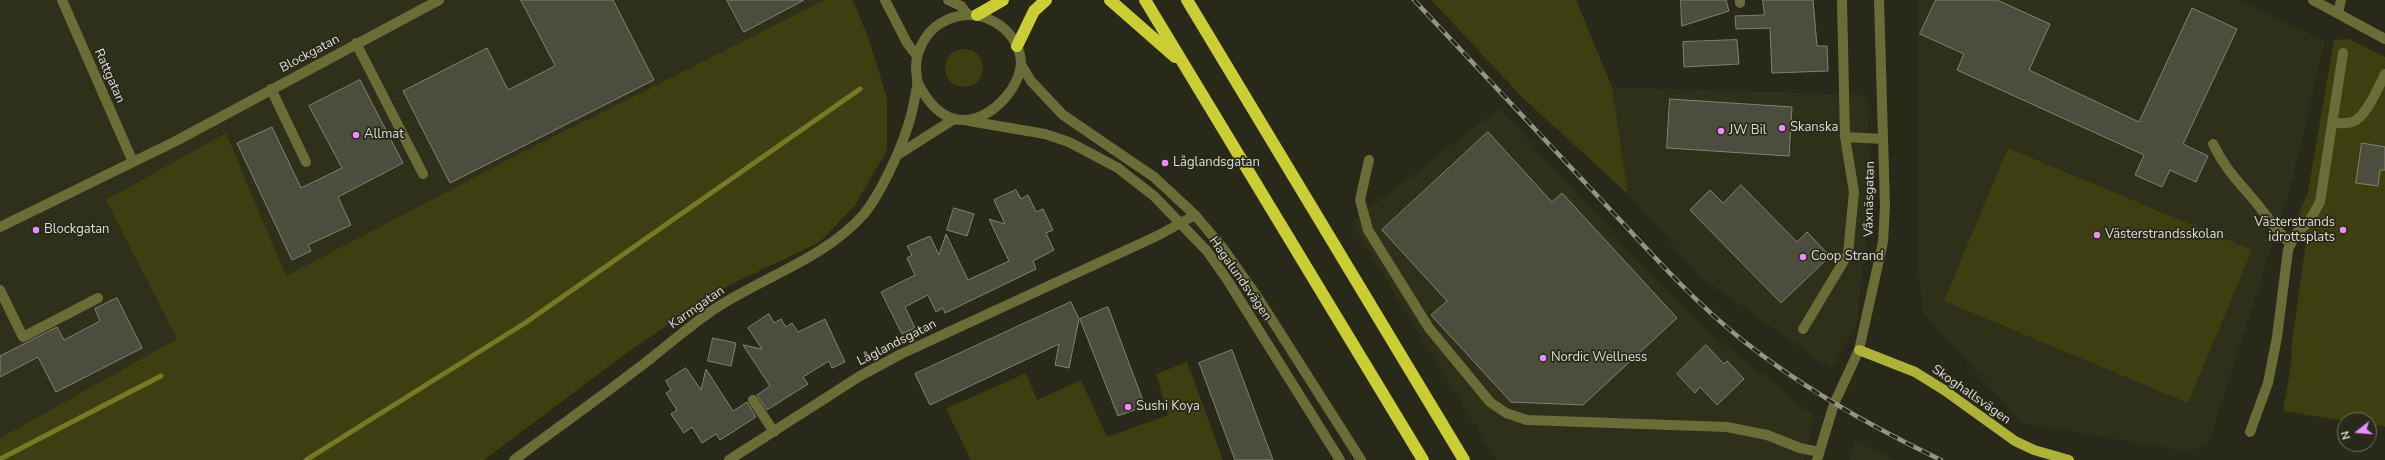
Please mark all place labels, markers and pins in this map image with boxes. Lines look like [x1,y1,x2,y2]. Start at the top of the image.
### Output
place label: Skanska [1790,120,1838,136]
place label: JW Bil [1729,123,1767,139]
marker: Skanska [1777,123,1787,133]
marker: JW Bil [1716,126,1726,136]
place label: Allmat [364,127,404,143]
marker: Allmat [351,130,361,140]
place label: Låglandsgatan [1173,155,1260,171]
marker: Låglandsgatan [1160,158,1170,168]
place label: Västerstrands idrottsplats [2254,215,2335,246]
place label: Blockgatan [44,222,109,238]
marker: Blockgatan [31,225,41,235]
marker: Västerstrands idrottsplats [2338,225,2348,235]
place label: Västerstrandsskolan [2105,227,2224,243]
marker: Västerstrandsskolan [2092,230,2102,240]
place label: Coop Strand [1811,249,1884,265]
marker: Coop Strand [1798,252,1808,262]
place label: Nordic Wellness [1551,350,1647,366]
marker: Nordic Wellness [1538,353,1548,363]
place label: Sushi Koya [1136,399,1200,415]
marker: Sushi Koya [1123,402,1133,412]

